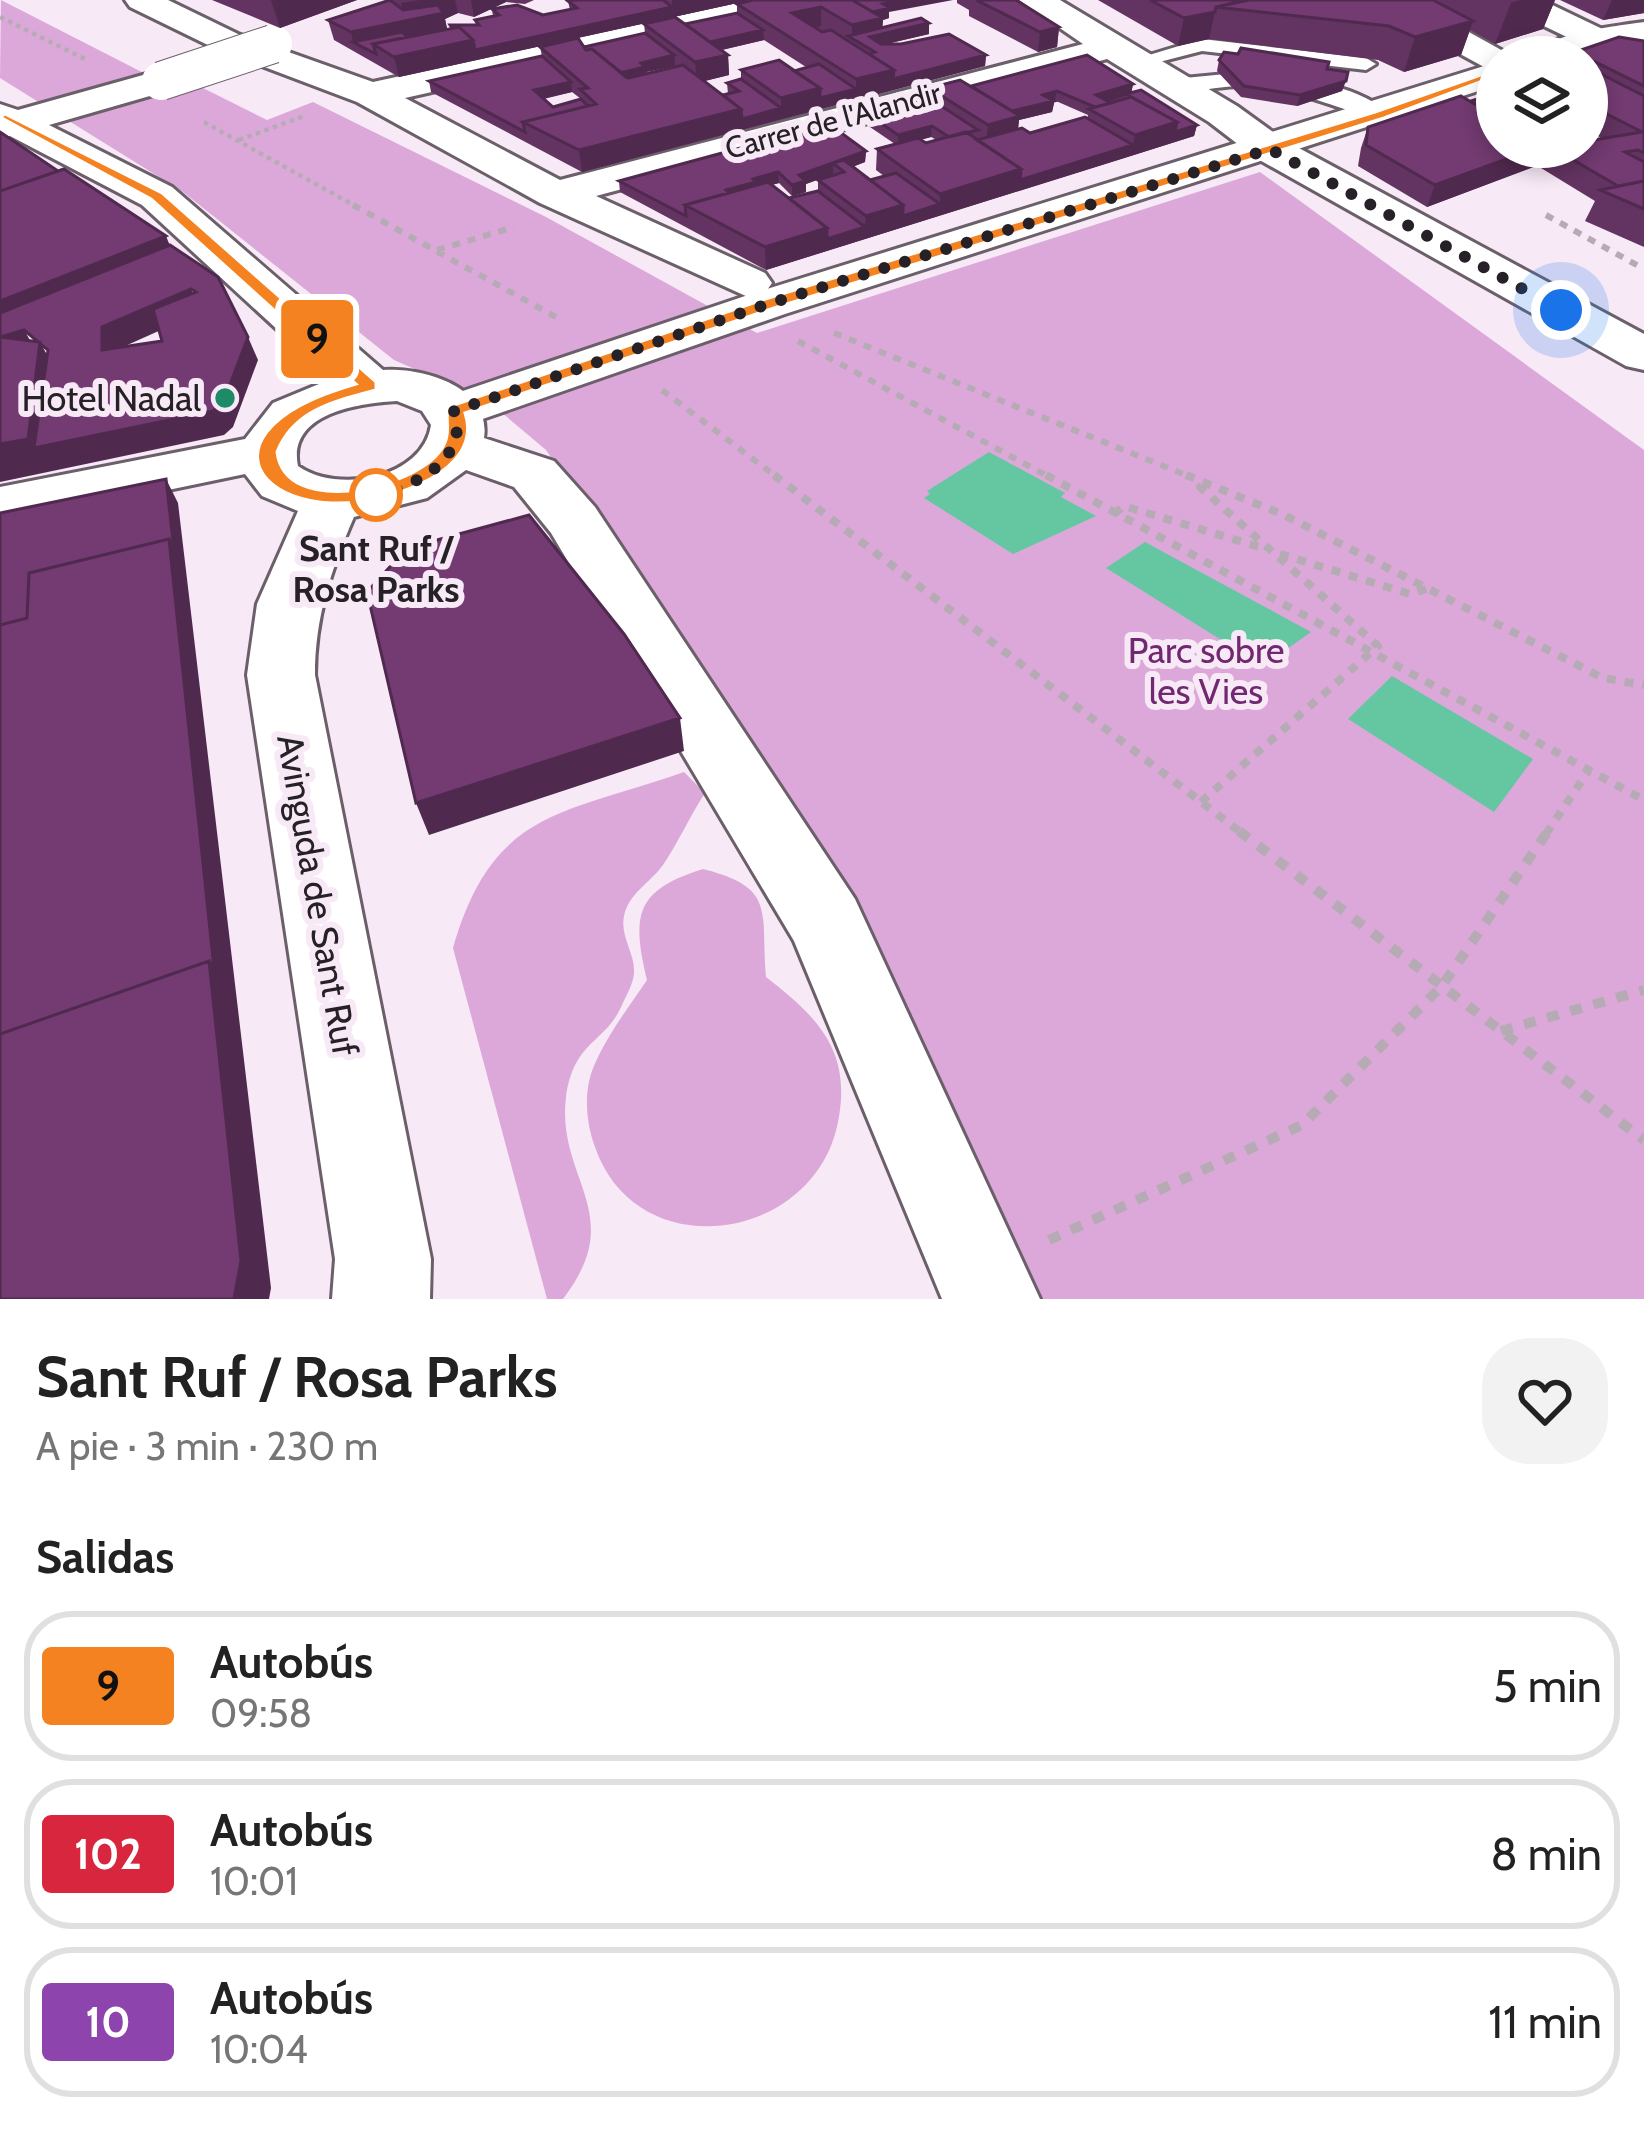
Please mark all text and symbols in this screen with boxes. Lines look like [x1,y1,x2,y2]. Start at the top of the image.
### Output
map controls [1476,36,1608,168]
button: layers [1476,36,1608,168]
street label: Carrer de l'Alandir [721,74,945,167]
your location [1531,280,1591,340]
line badge: 9 [278,300,356,378]
text: 9 [305,313,329,365]
place label: Hotel Nadal [22,376,201,420]
marker: Hotel Nadal [212,385,238,411]
marker: Sant Ruf / Rosa Parks [351,470,401,520]
place label: Sant Ruf / Rosa Parks [292,526,460,611]
park label: Parc sobre les Vies [1128,628,1284,713]
street label: Avinguda de Sant Ruf [268,731,368,1059]
button: heart [1482,1338,1608,1464]
text: Sant Ruf / Rosa Parks [36,1342,558,1411]
text: A pie · 3 min · 230 m [36,1422,378,1470]
text: Salidas [36,1530,174,1584]
text: Autobús [210,1635,373,1689]
text: 5 min [1493,1659,1602,1713]
text: 9 [96,1660,120,1712]
text: 09:58 [210,1689,312,1737]
text: Autobús [210,1803,373,1857]
text: 8 min [1490,1827,1602,1881]
text: 102 [74,1828,142,1880]
text: 10:01 [210,1857,298,1905]
text: Autobús [210,1971,373,2025]
text: 11 min [1488,1995,1602,2049]
text: 10 [85,1996,131,2048]
text: 10:04 [210,2025,308,2073]

